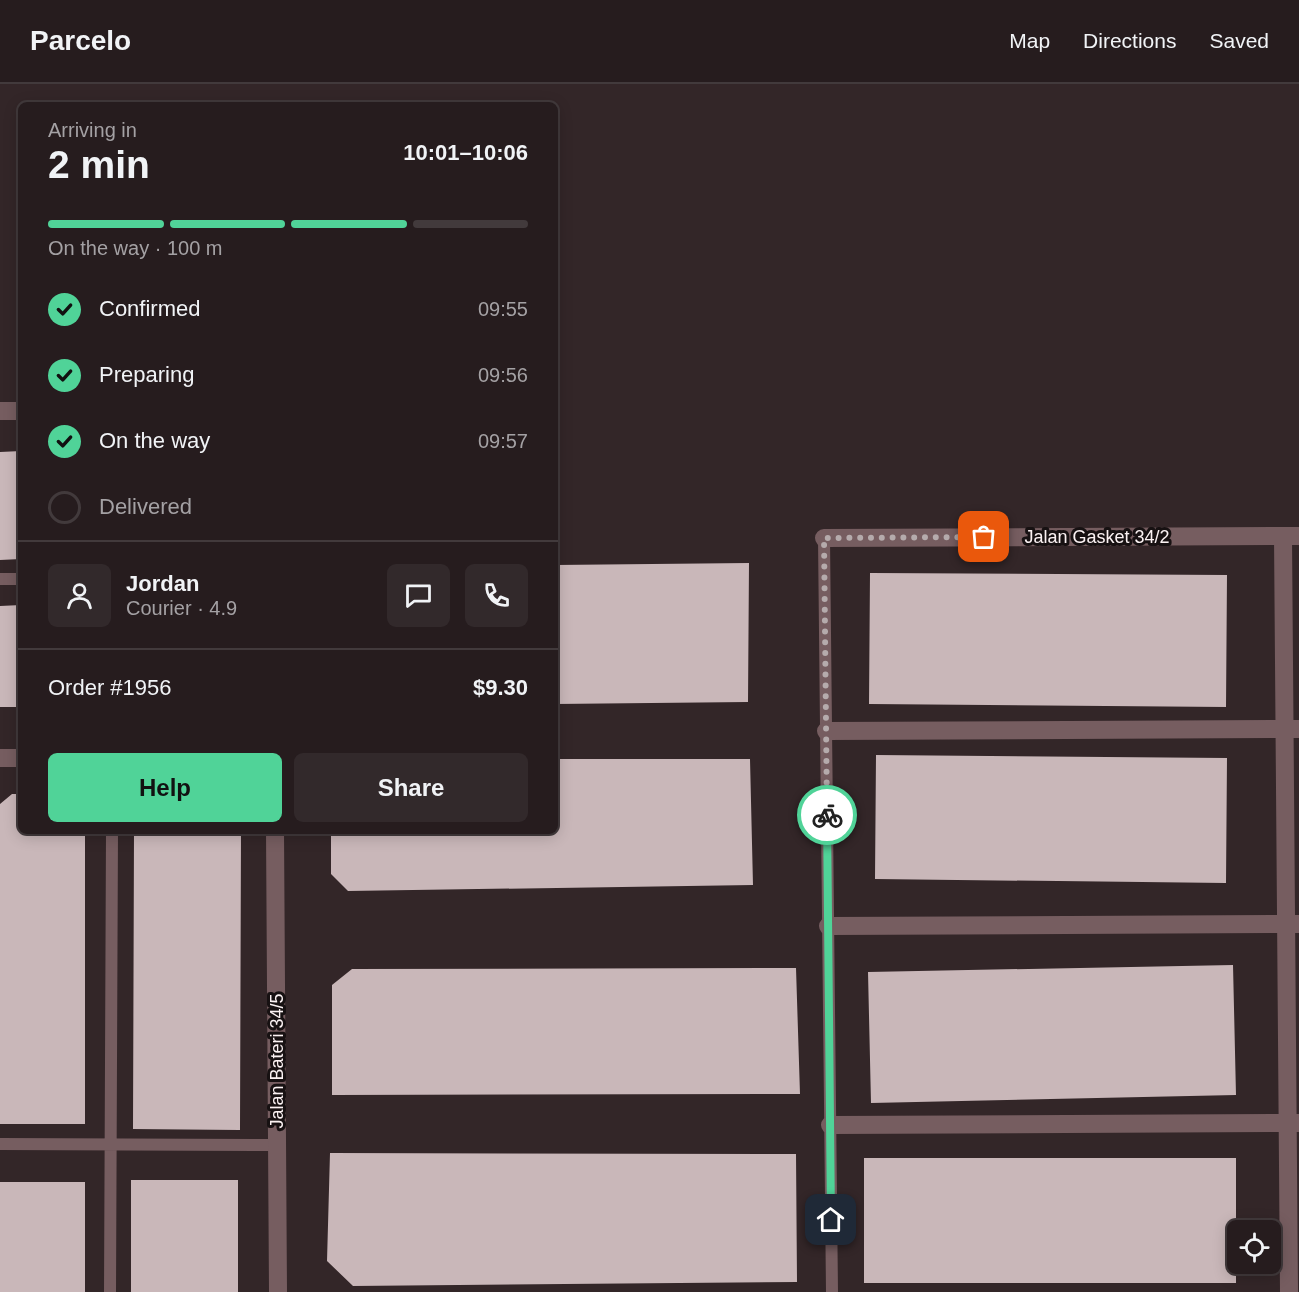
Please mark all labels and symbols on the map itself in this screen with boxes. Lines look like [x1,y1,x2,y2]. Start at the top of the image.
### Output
pin [958,511,1009,562]
street label: Jalan Gasket 34/2 [1024,527,1170,547]
courier [797,785,857,845]
street label: Jalan Bateri 34/5 [267,993,287,1129]
pin [805,1194,856,1245]

